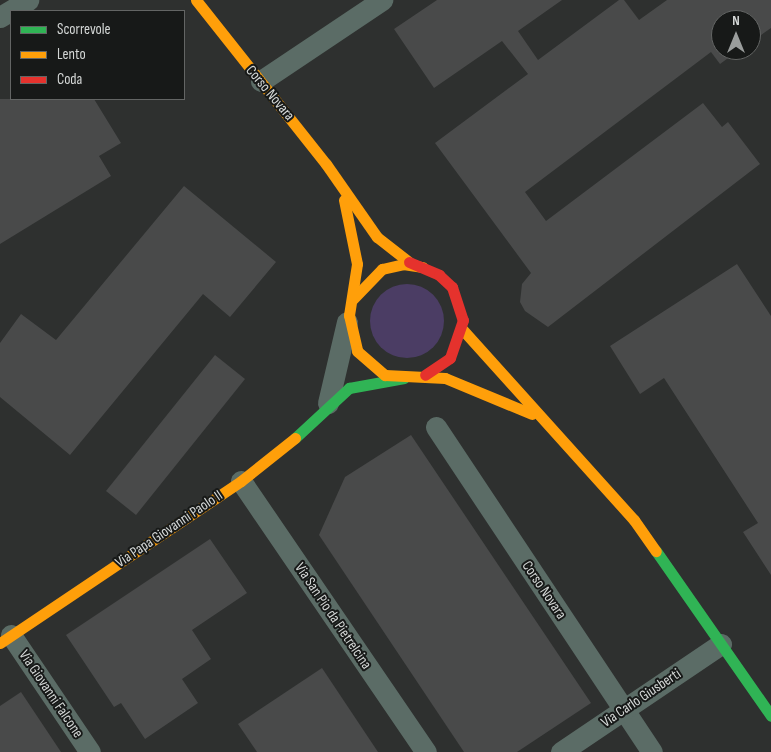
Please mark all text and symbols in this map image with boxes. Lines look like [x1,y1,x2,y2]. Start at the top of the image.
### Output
legend [10,10,185,100]
north arrow [711,10,761,60]
text: N [732,12,740,29]
text: Scorrevole [57,20,111,39]
text: Lento [57,45,86,64]
street label: Corso Novara [242,62,298,124]
text: Coda [57,70,82,89]
street label: Via Papa Giovanni Paolo II [112,486,226,572]
street label: Corso Novara [518,557,570,623]
street label: Via San Pio da Pietrelcina [291,559,375,673]
street label: Via Giovanni Falcone [15,647,87,741]
street label: Via Carlo Giusberti [598,665,684,731]

